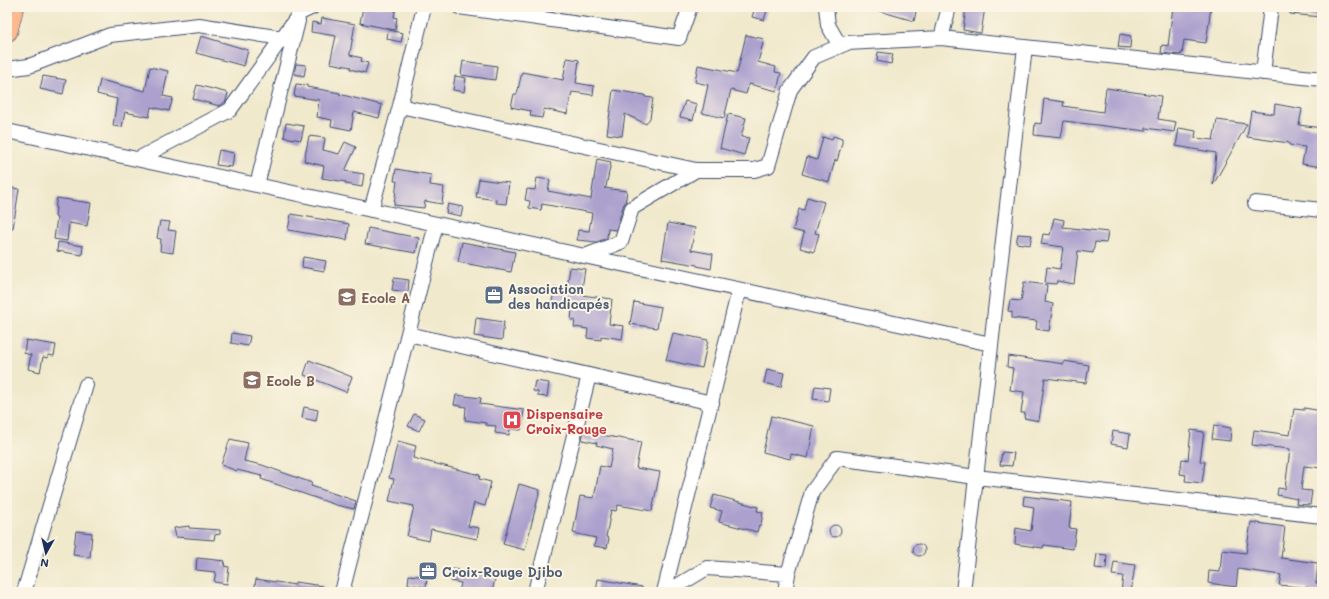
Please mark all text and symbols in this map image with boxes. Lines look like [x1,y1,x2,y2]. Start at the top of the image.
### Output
place label: Association des handicapés [508,280,609,312]
office icon: Association des handicapés [483,284,505,306]
school or university icon: Ecole A [336,286,358,308]
place label: Ecole A [361,289,410,306]
school or university icon: Ecole B [241,369,263,391]
place label: Ecole B [266,372,315,389]
place label: Dispensaire Croix-Rouge [526,405,607,437]
hospital icon: Dispensaire Croix-Rouge [501,409,523,431]
north arrow [26,533,66,573]
text: N [39,555,50,571]
office icon: Croix-Rouge Djibo [417,560,439,582]
place label: Croix-Rouge Djibo [442,563,562,580]

